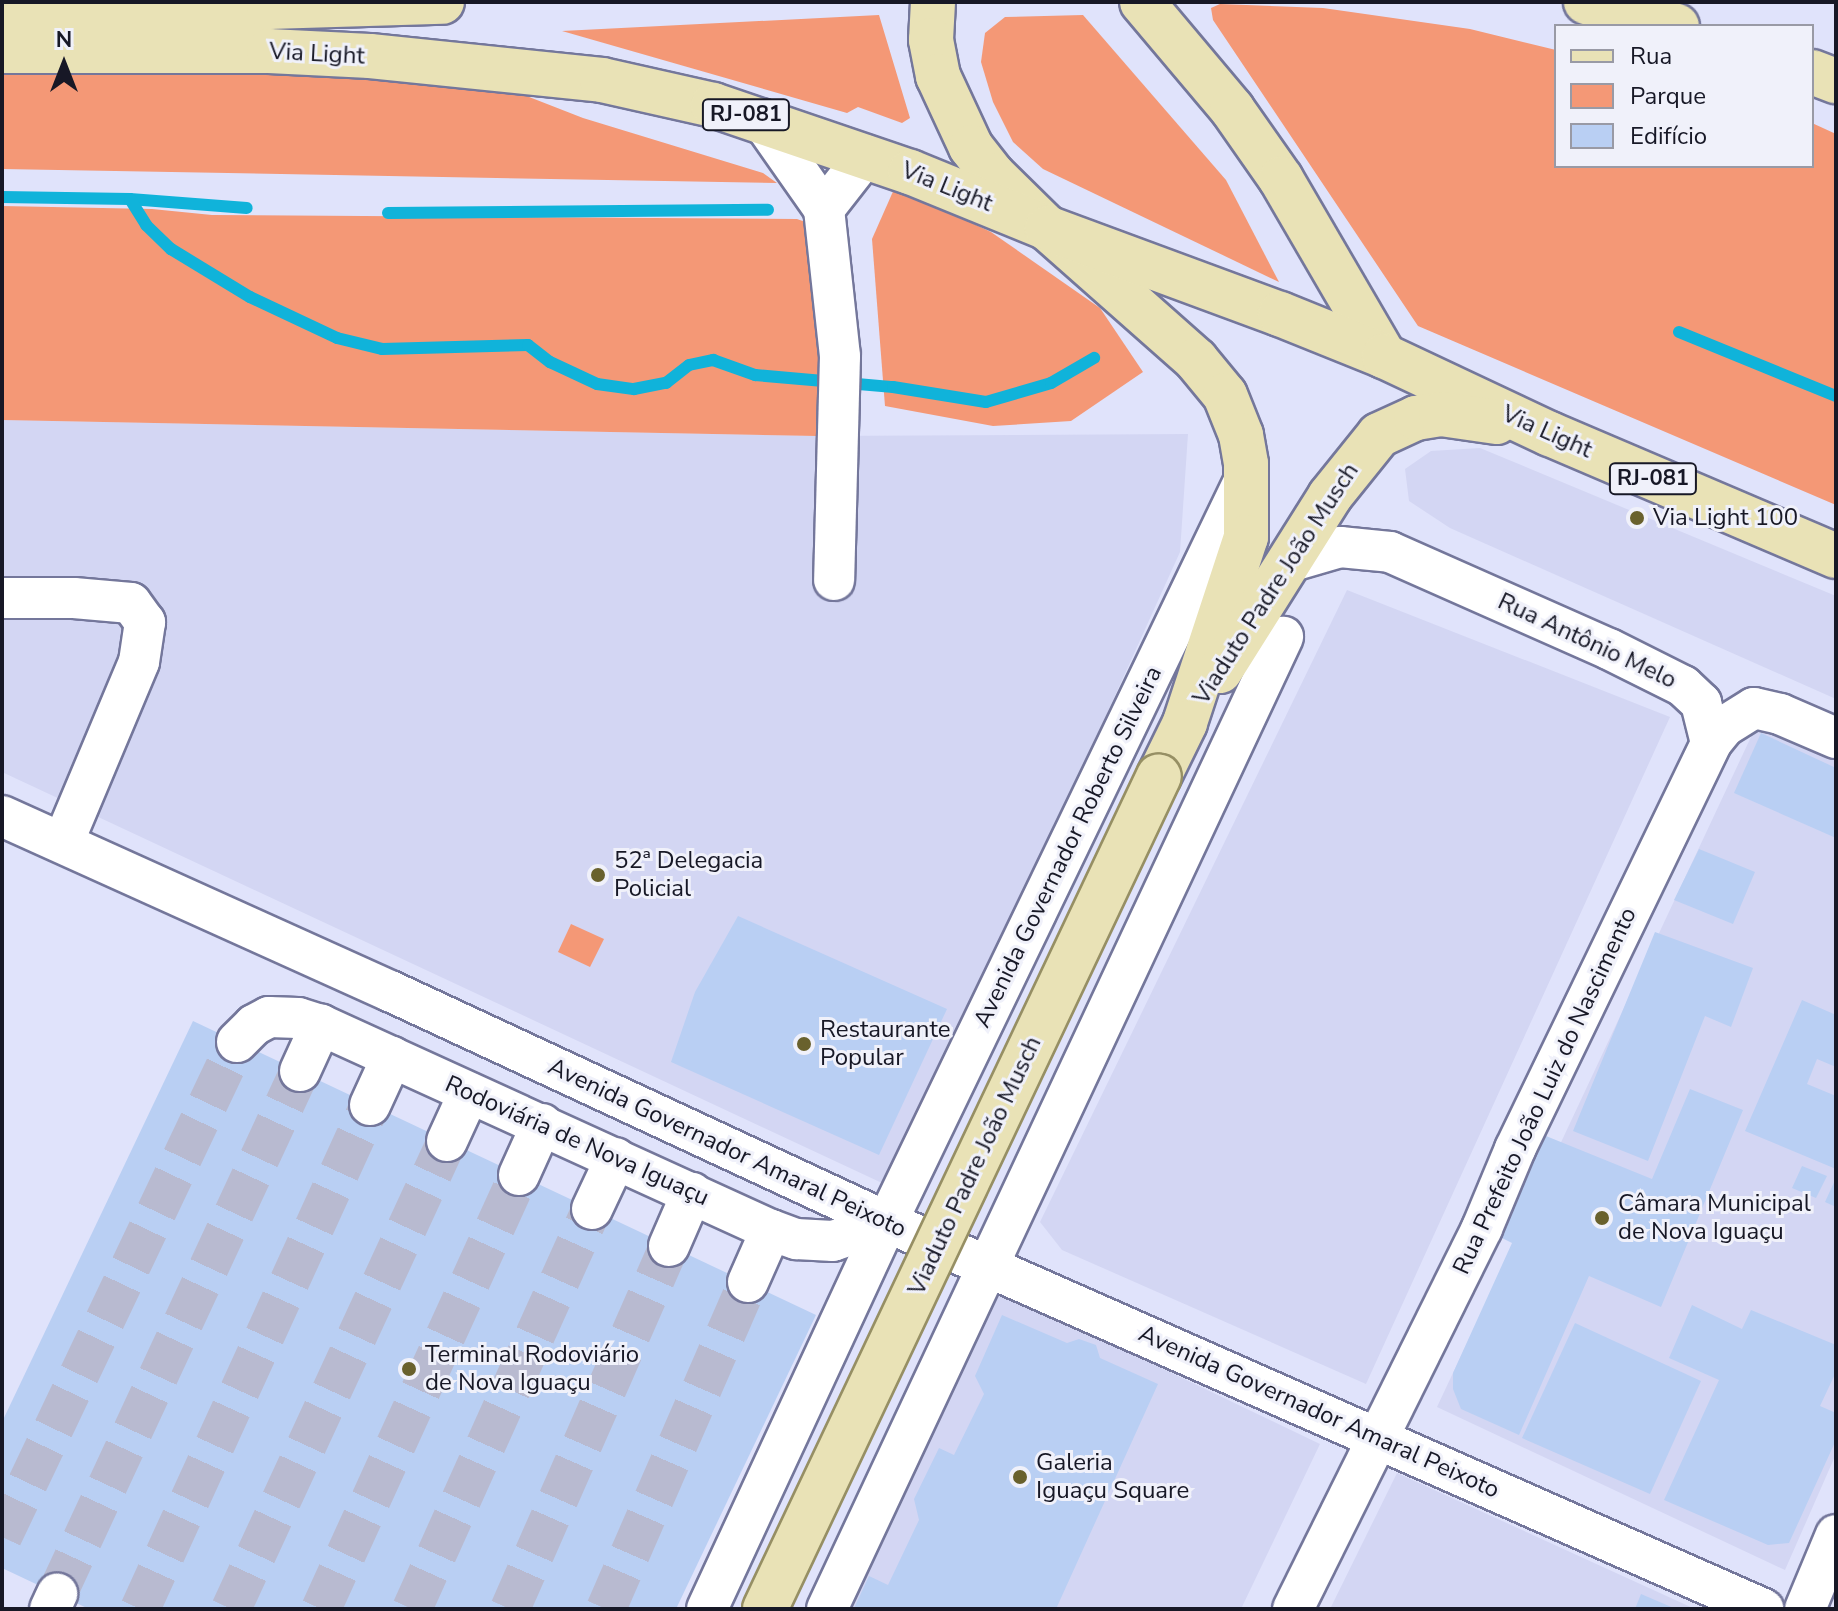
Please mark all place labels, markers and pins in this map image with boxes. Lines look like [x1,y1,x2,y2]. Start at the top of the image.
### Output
place label: Via Light 100 [1653,504,1798,532]
marker: Via Light 100 [1628,509,1646,527]
place label: 52ª Delegacia Policial [614,847,763,903]
marker: 52ª Delegacia Policial [589,866,607,884]
place label: Restaurante Popular [820,1016,950,1072]
marker: Restaurante Popular [795,1035,813,1053]
place label: Câmara Municipal de Nova Iguaçu [1618,1190,1811,1246]
marker: Câmara Municipal de Nova Iguaçu [1593,1209,1611,1227]
place label: Terminal Rodoviário de Nova Iguaçu [425,1341,639,1397]
marker: Terminal Rodoviário de Nova Iguaçu [400,1360,418,1378]
place label: Galeria Iguaçu Square [1036,1449,1189,1505]
marker: Galeria Iguaçu Square [1011,1468,1029,1486]

